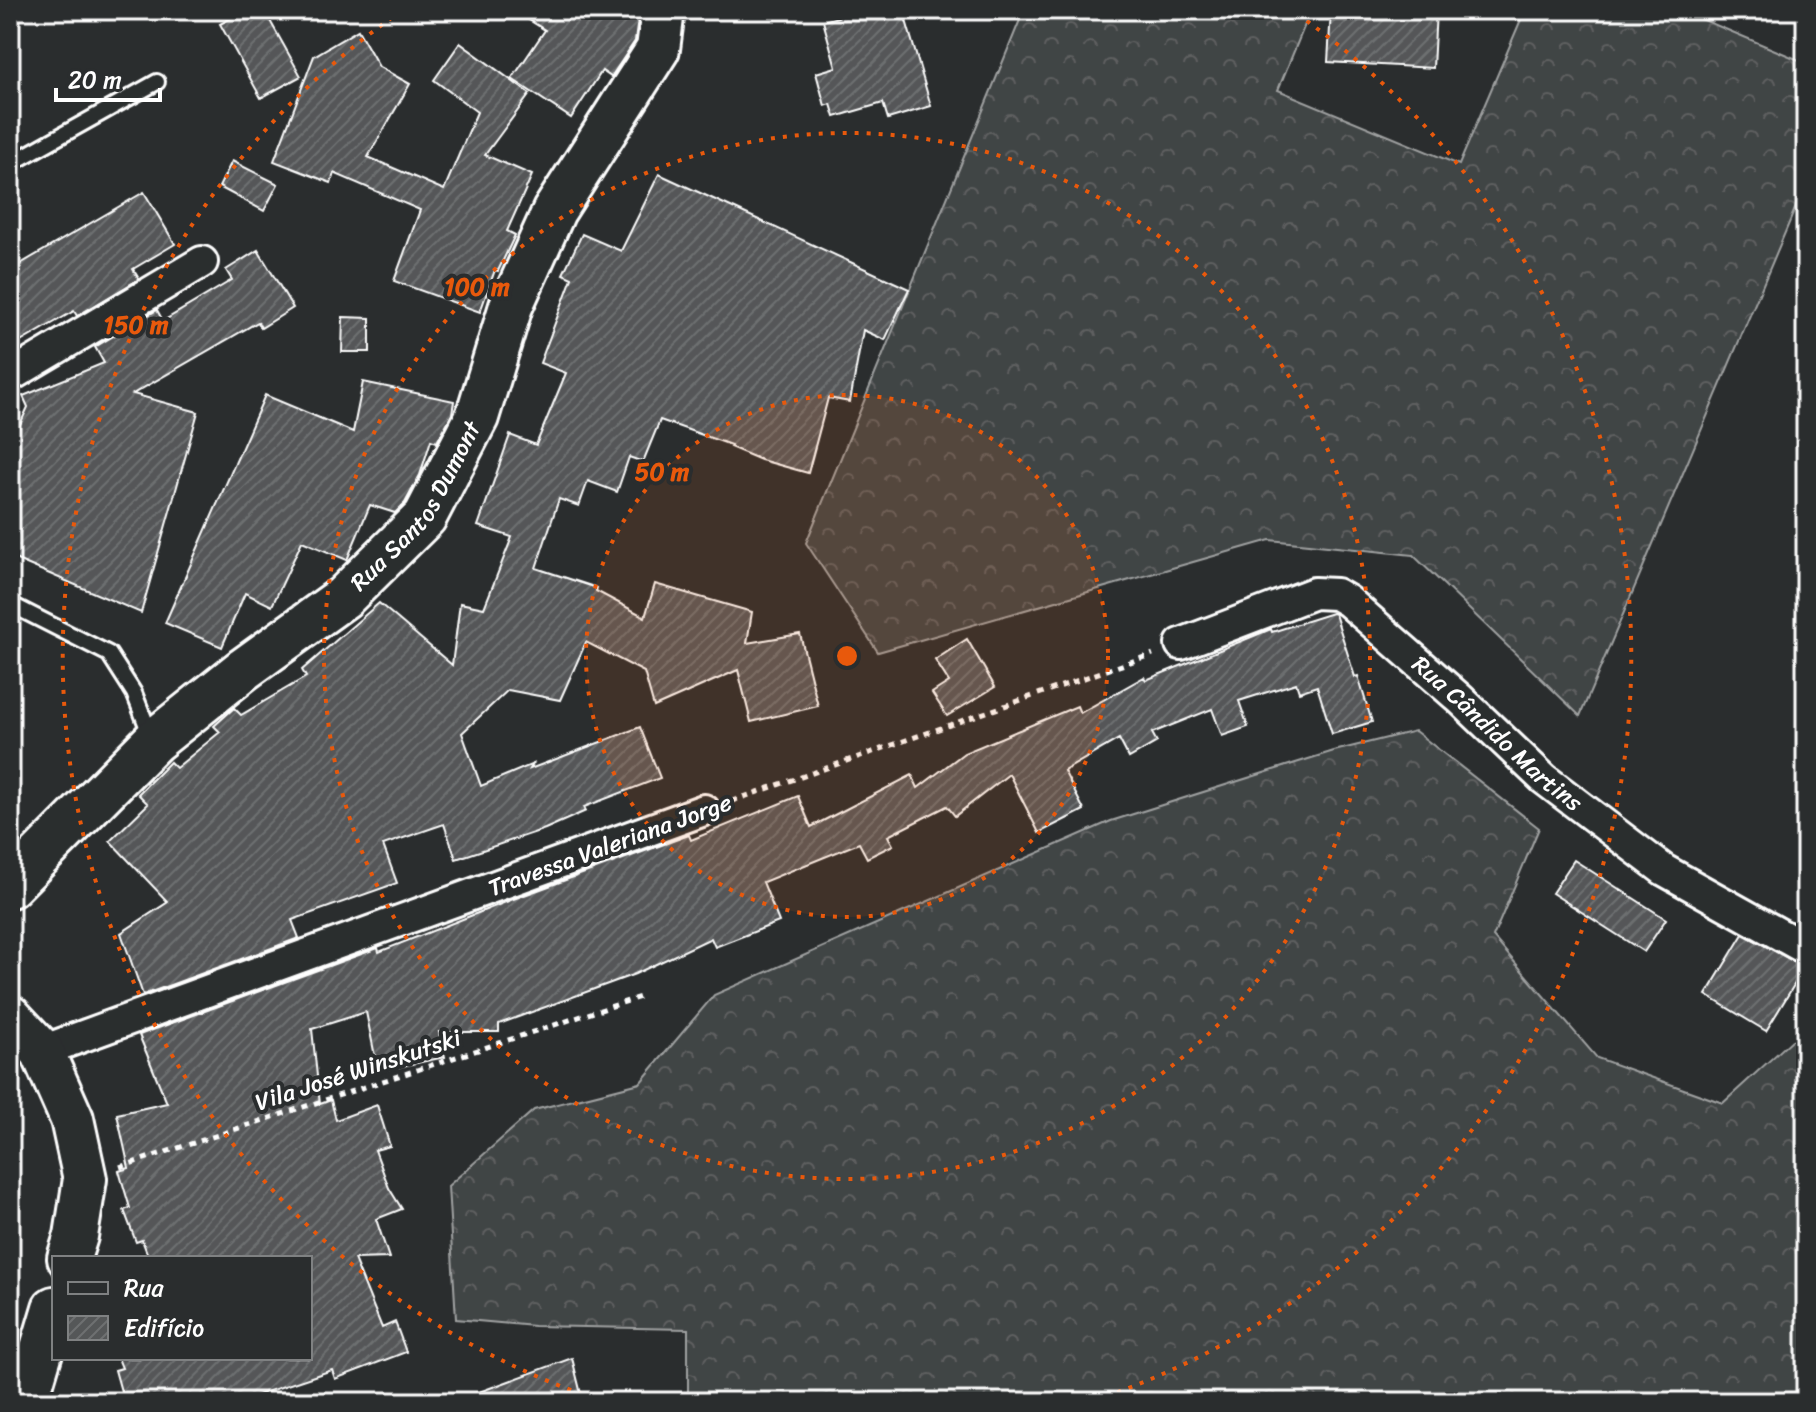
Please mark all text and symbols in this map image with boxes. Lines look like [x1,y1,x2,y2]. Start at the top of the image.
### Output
scale bar [56,52,160,102]
text: 20 m [68,59,122,101]
text: 100 m [444,266,510,308]
text: 150 m [104,304,169,346]
street label: Rua Santos Dumont [340,412,493,602]
text: 50 m [635,451,690,493]
centre of rings [833,642,861,670]
street label: Rua Cândido Martins [1402,645,1593,823]
street label: Travessa Valeriana Jorge [482,781,738,909]
street label: Vila José Winskutski [250,1017,467,1123]
legend [52,1256,312,1360]
text: Rua [124,1267,164,1309]
text: Edifício [124,1307,204,1349]

